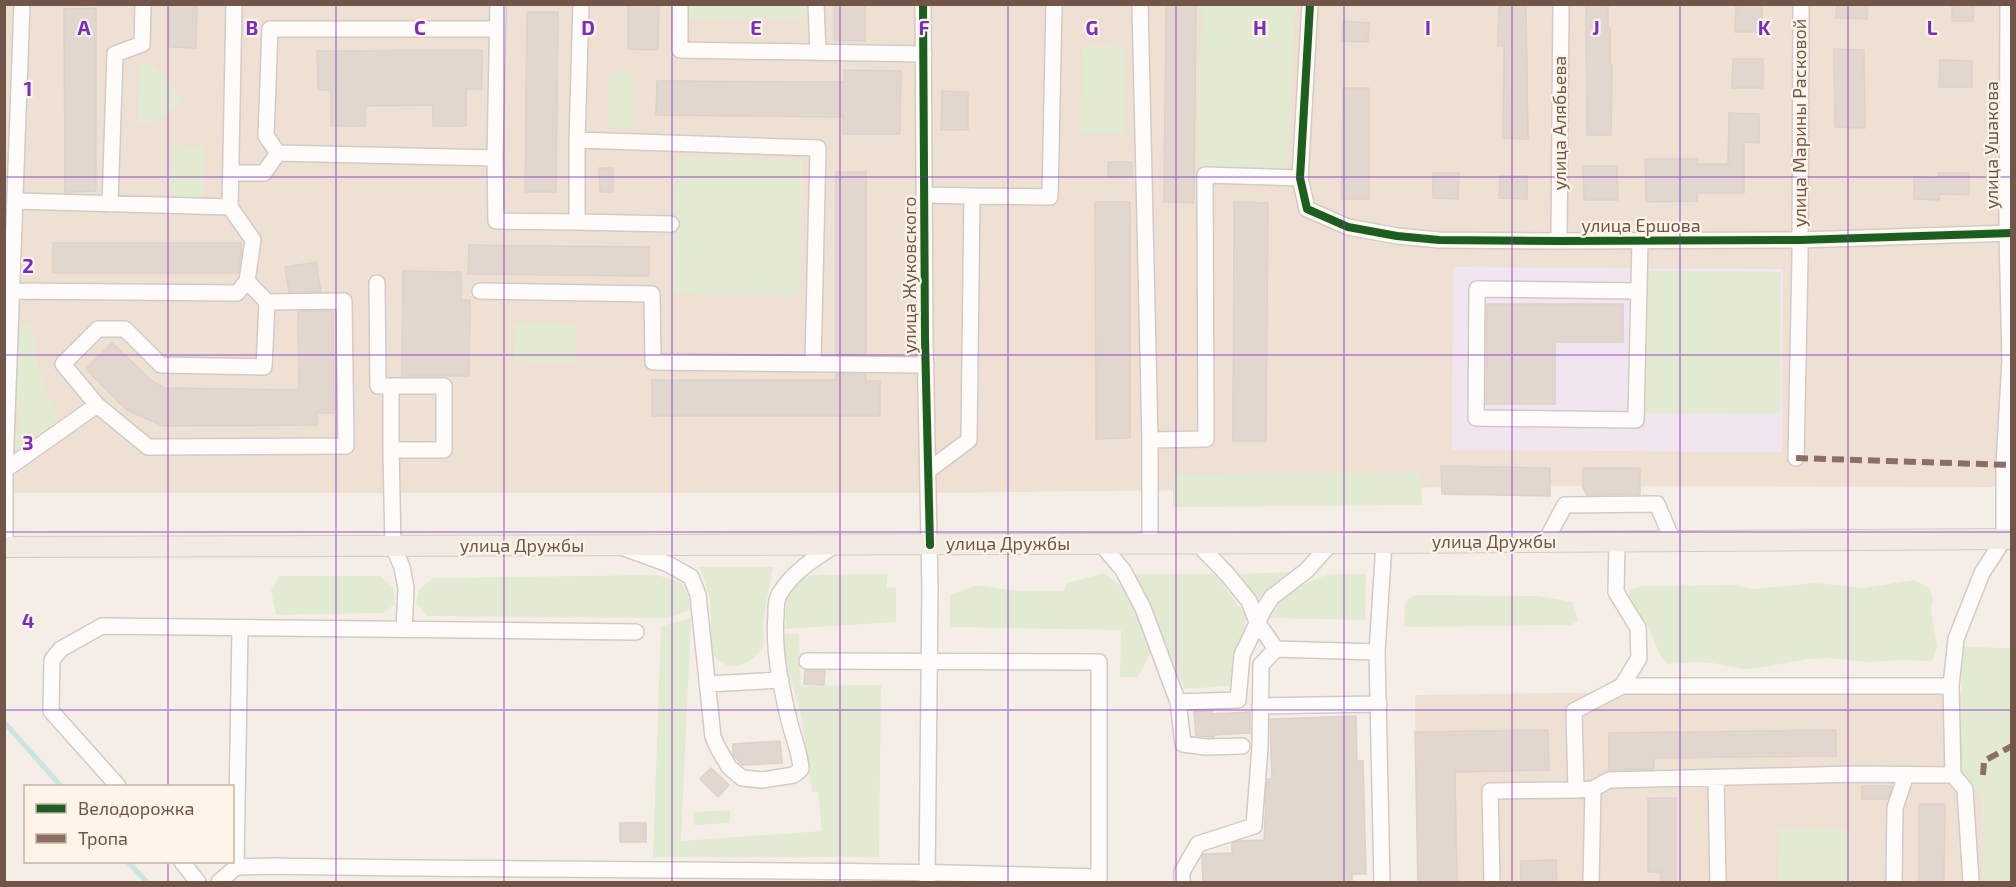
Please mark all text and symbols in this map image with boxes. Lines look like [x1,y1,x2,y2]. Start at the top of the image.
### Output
text: A [77,15,91,39]
text: B [246,15,258,39]
text: C [414,15,426,39]
text: D [581,15,595,39]
text: E [750,15,762,39]
text: F [918,15,930,39]
text: G [1086,15,1098,39]
text: H [1253,15,1267,39]
text: I [1425,15,1431,39]
text: J [1592,15,1600,39]
text: K [1758,15,1771,39]
text: L [1927,15,1938,39]
street label: улица Марины Расковой [1788,19,1810,227]
street label: улица Алябьева [1548,56,1570,190]
text: 1 [24,76,32,100]
street label: улица Ушакова [1980,81,2002,209]
street label: улица Жуковского [898,197,920,353]
street label: улица Ершова [1581,214,1701,236]
text: 2 [22,253,34,277]
text: 3 [22,430,34,454]
street label: улица Дружбы [1432,530,1556,552]
street label: улица Дружбы [946,532,1070,554]
street label: улица Дружбы [460,534,584,556]
text: 4 [22,608,35,632]
legend [24,785,234,863]
text: Велодорожка [78,797,194,819]
text: Тропа [78,827,128,849]

